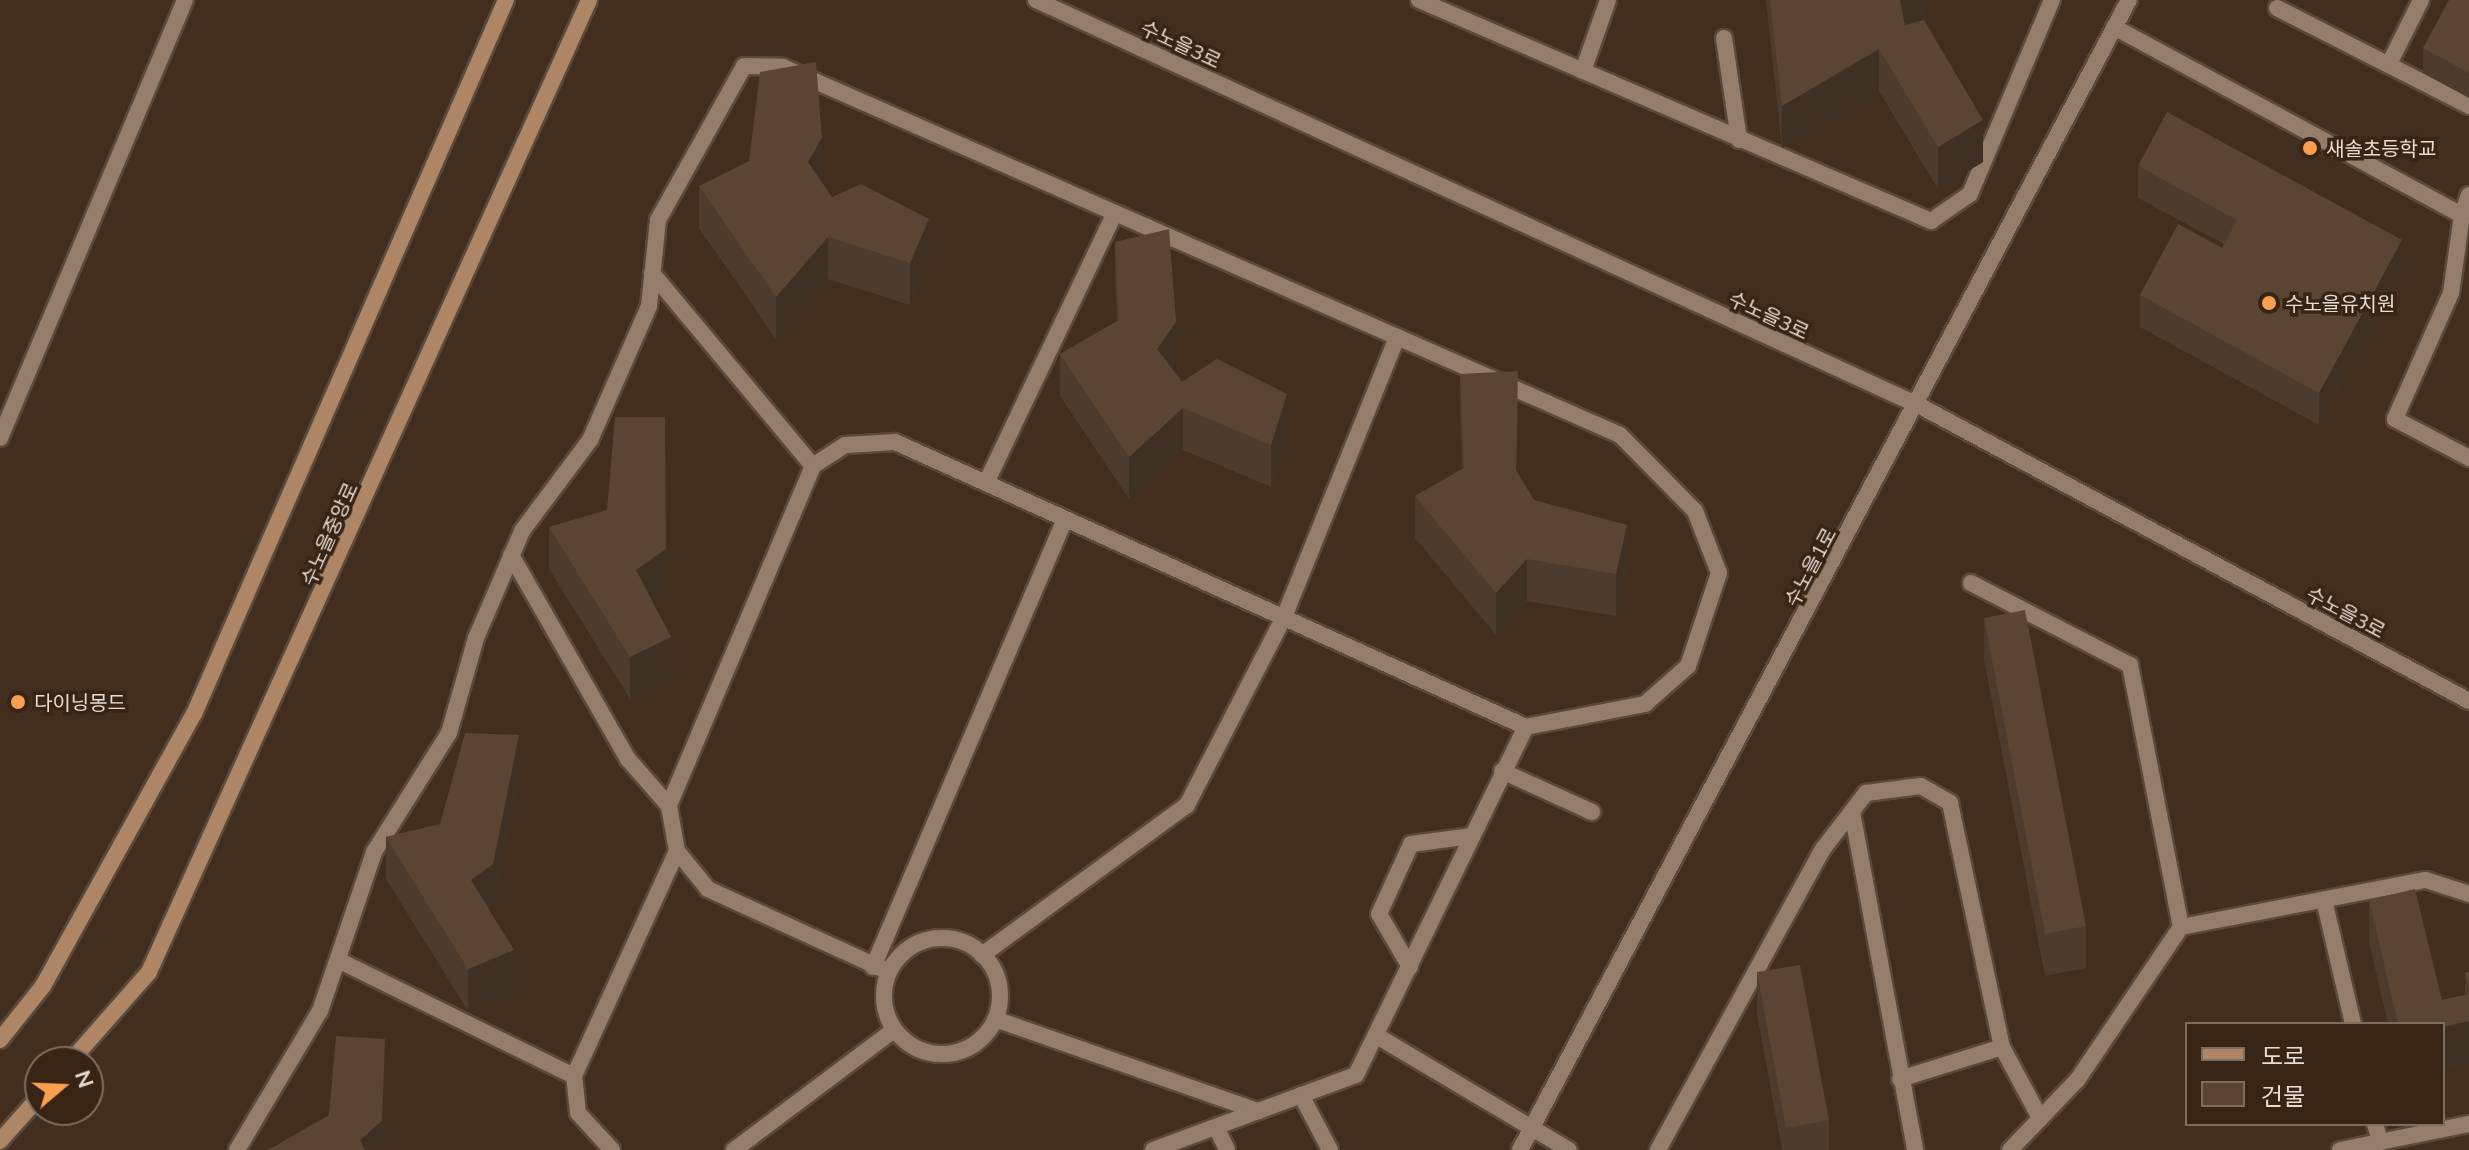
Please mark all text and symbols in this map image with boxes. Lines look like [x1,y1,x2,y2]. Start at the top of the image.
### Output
street label: 수노을3로 [1137,15,1225,73]
place label: 새솔초등학교 [2326,136,2436,160]
marker: 새솔초등학교 [2301,139,2319,157]
street label: 수노을3로 [1725,286,1813,344]
place label: 수노을유치원 [2285,291,2395,315]
marker: 수노을유치원 [2260,294,2278,312]
street label: 수노을중앙로 [296,479,362,589]
street label: 수노을1로 [1779,524,1841,610]
street label: 수노을3로 [2303,581,2389,643]
place label: 다이닝몽드 [34,690,126,714]
marker: 다이닝몽드 [9,693,27,711]
legend [2185,1022,2445,1126]
text: 도로 [2261,1041,2305,1071]
north arrow [24,1046,104,1126]
text: N [69,1066,101,1091]
text: 건물 [2261,1081,2305,1111]

